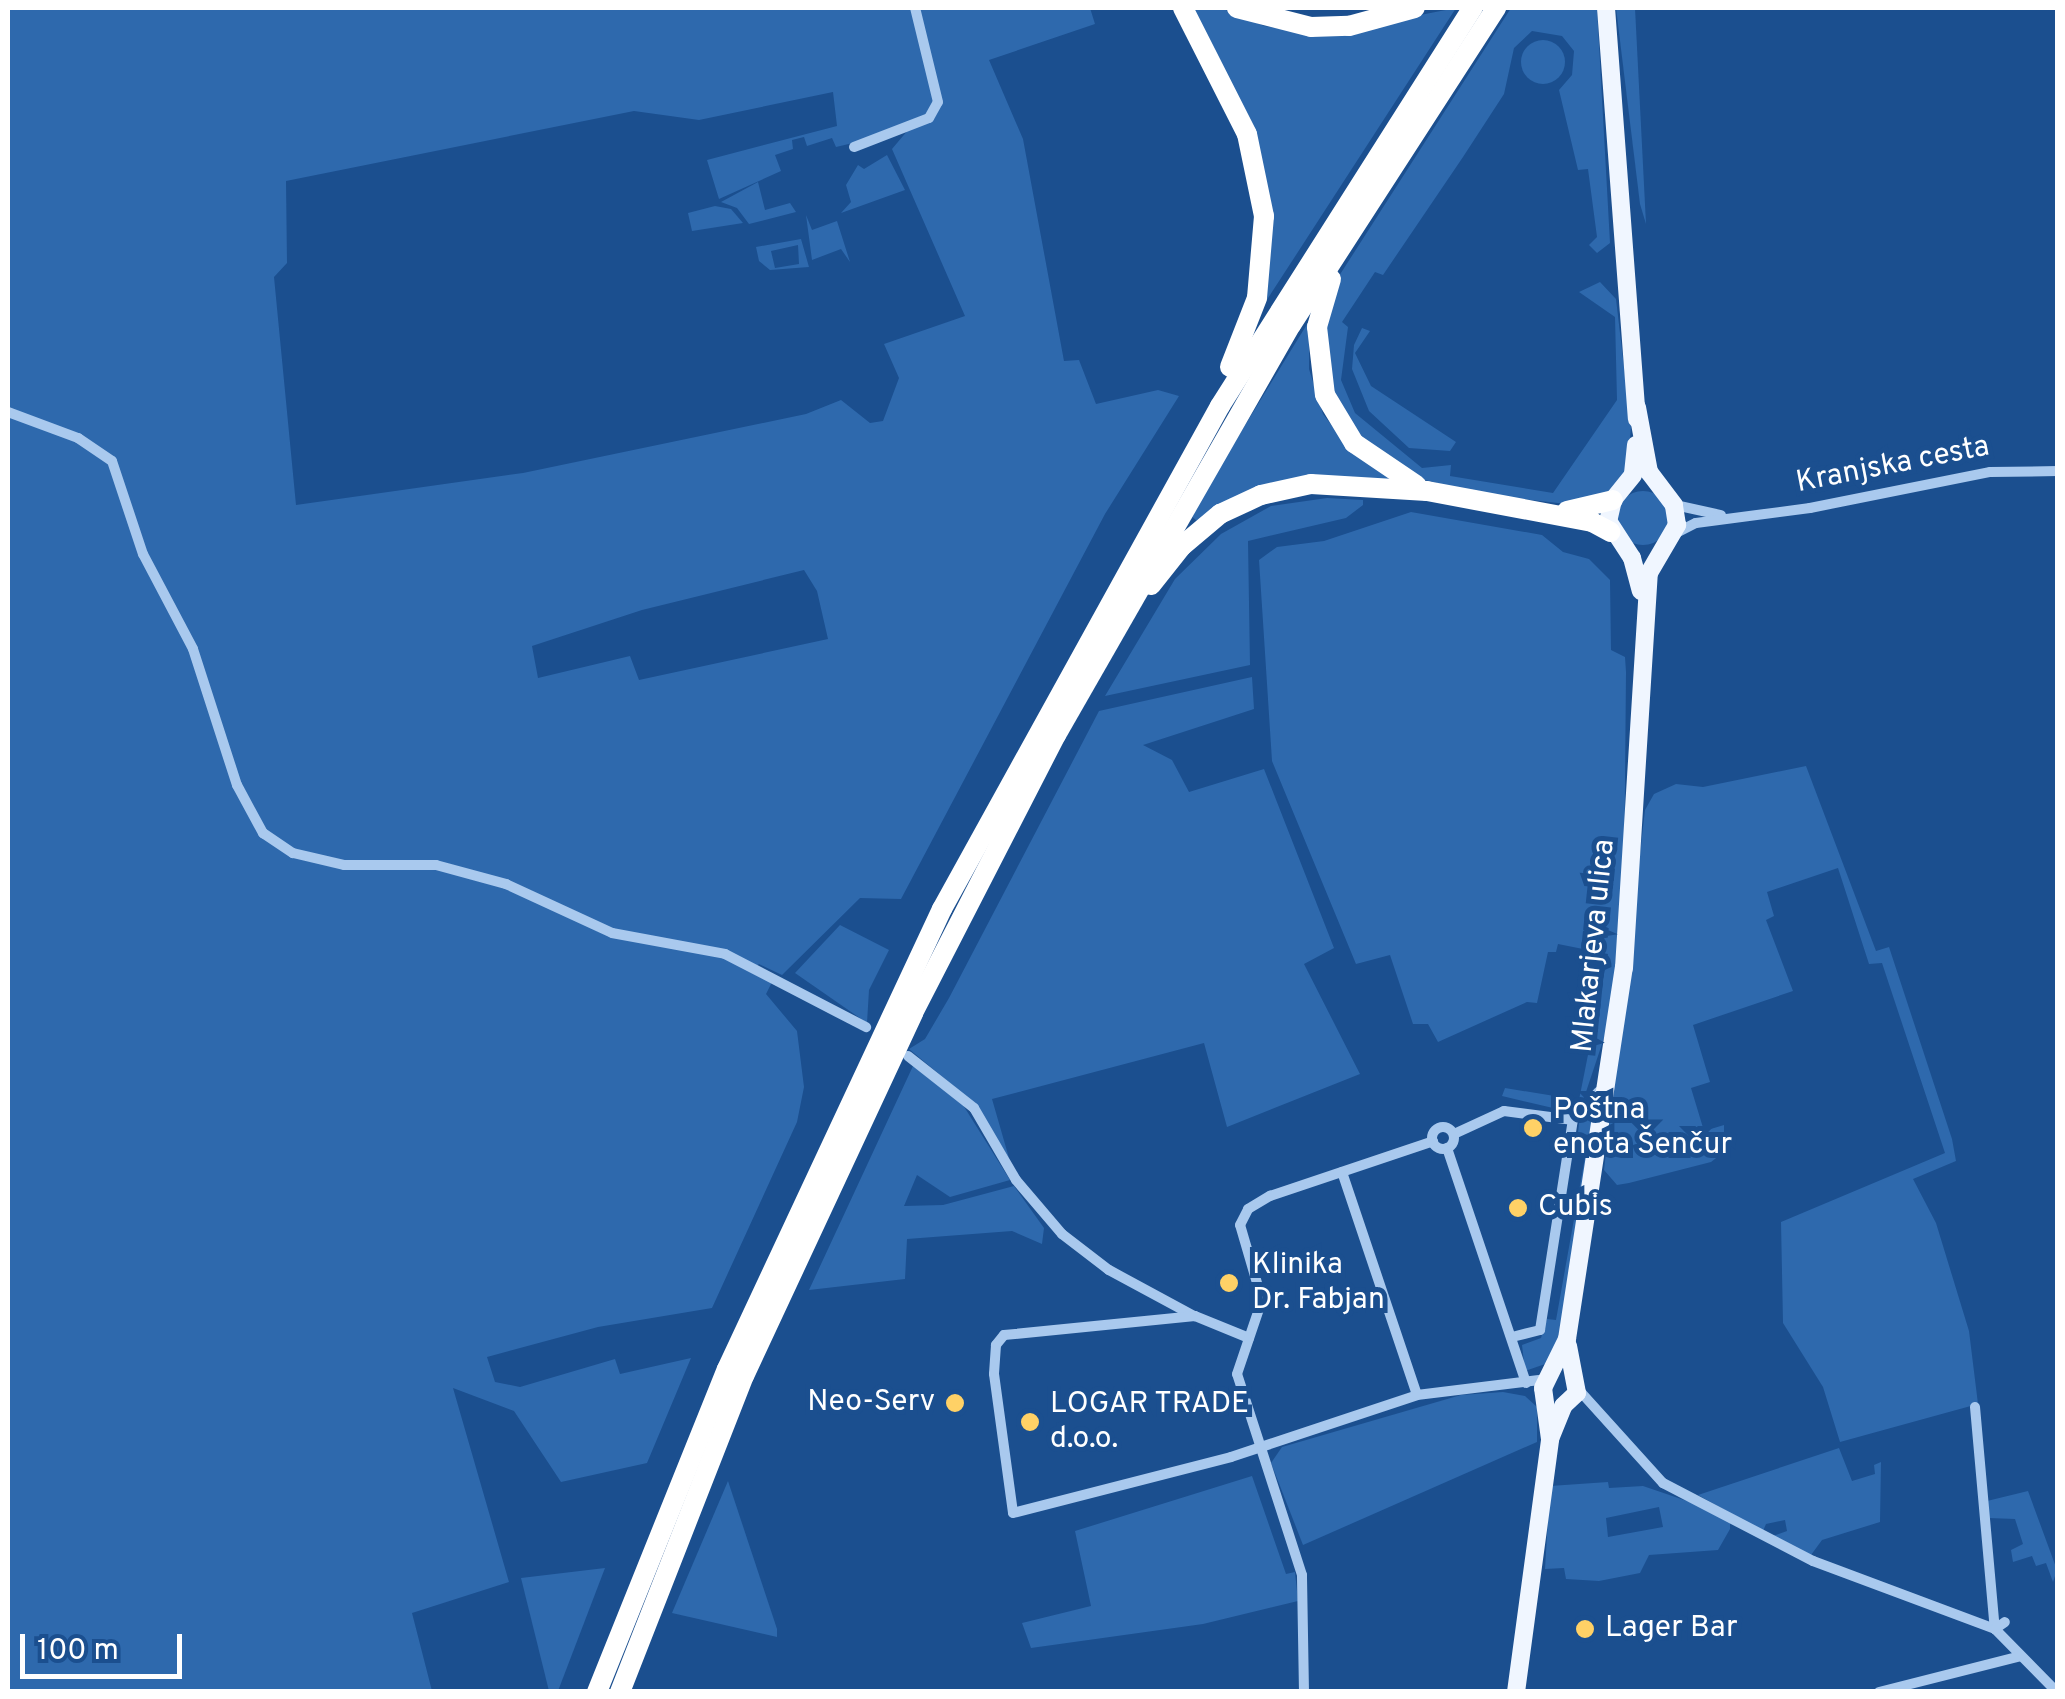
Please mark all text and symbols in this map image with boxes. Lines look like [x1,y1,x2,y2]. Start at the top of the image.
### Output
street label: Kranjska cesta [1793,430,1993,502]
street label: Mlakarjeva ulica [1566,838,1624,1054]
place label: Poštna enota Šenčur [1553,1093,1732,1164]
marker: Poštna enota Šenčur [1522,1117,1544,1139]
place label: Cubis [1538,1190,1613,1226]
marker: Cubis [1507,1197,1529,1219]
place label: Klinika Dr. Fabjan [1252,1248,1385,1318]
marker: Klinika Dr. Fabjan [1216,1270,1242,1296]
place label: Neo-Serv [807,1385,935,1421]
place label: LOGAR TRADE d.o.o. [1050,1387,1250,1458]
marker: Neo-Serv [944,1392,966,1414]
marker: LOGAR TRADE d.o.o. [1019,1411,1041,1433]
place label: Lager Bar [1605,1611,1738,1647]
scale bar [25,1614,188,1676]
marker: Lager Bar [1574,1618,1596,1640]
text: 100 m [37,1633,119,1670]

